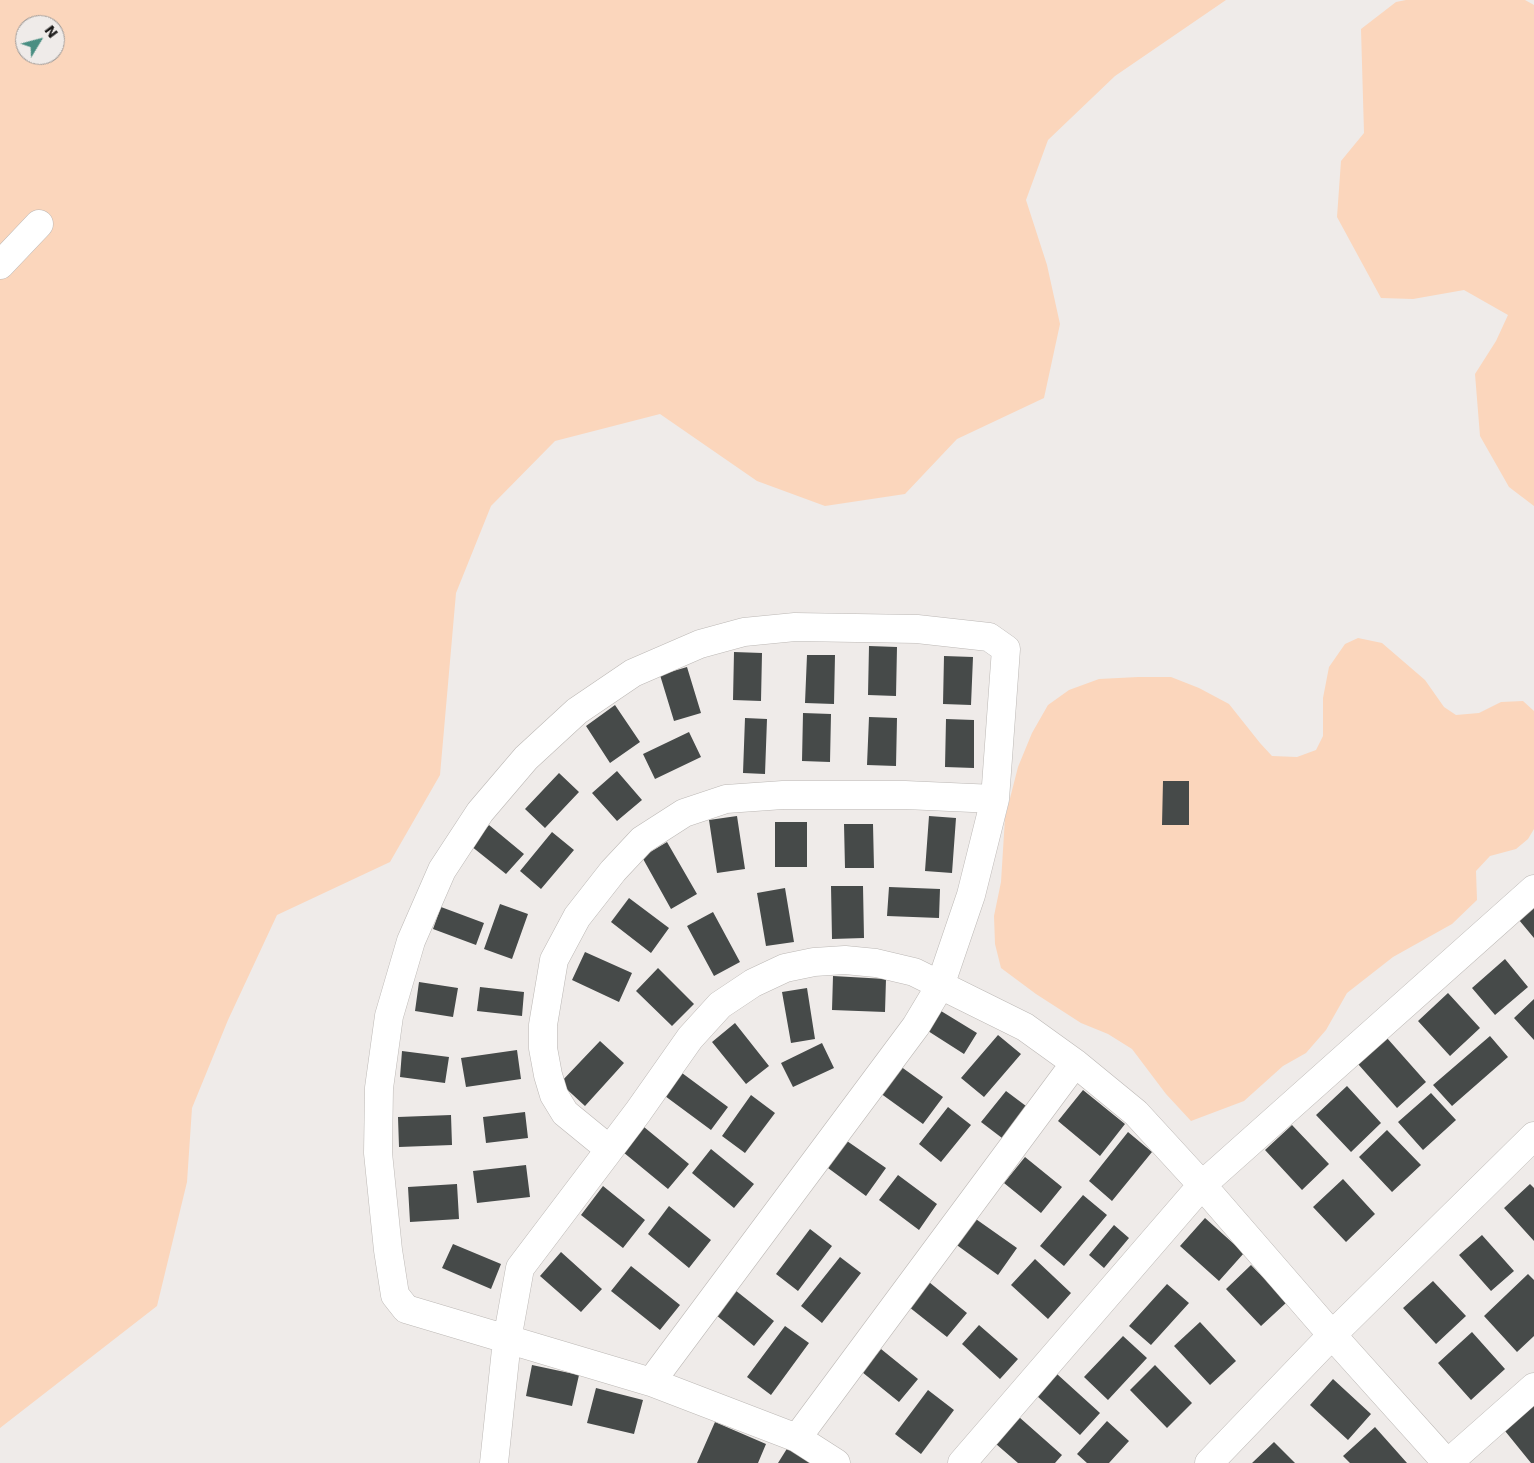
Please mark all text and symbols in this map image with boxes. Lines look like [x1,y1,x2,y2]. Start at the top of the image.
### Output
north arrow [15,15,65,65]
text: N [41,22,61,41]

